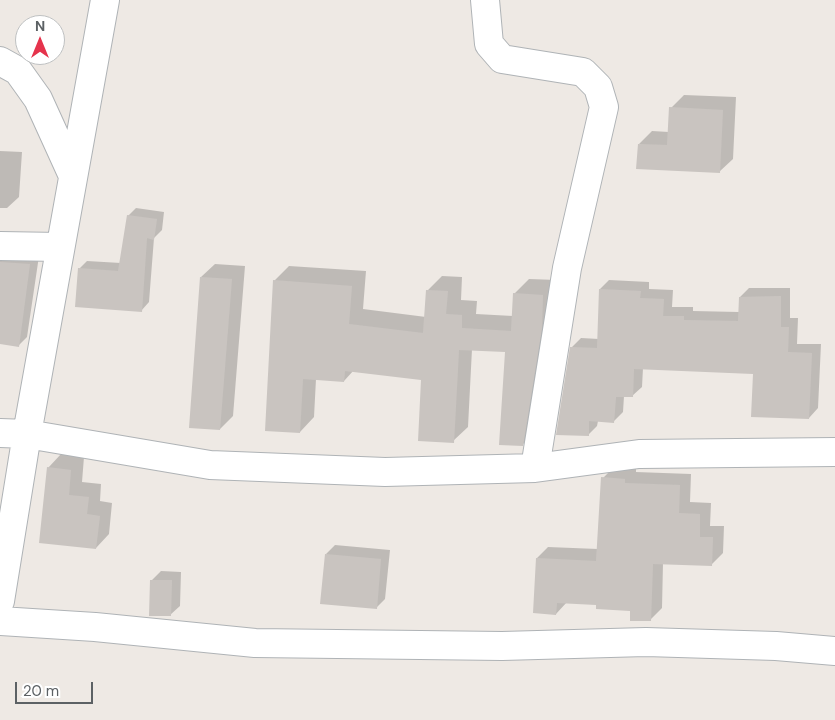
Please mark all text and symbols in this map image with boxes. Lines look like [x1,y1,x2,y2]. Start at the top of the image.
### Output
north arrow [15,15,65,65]
text: N [35,17,45,35]
scale bar [18,672,95,704]
text: 20 m [23,681,59,701]

